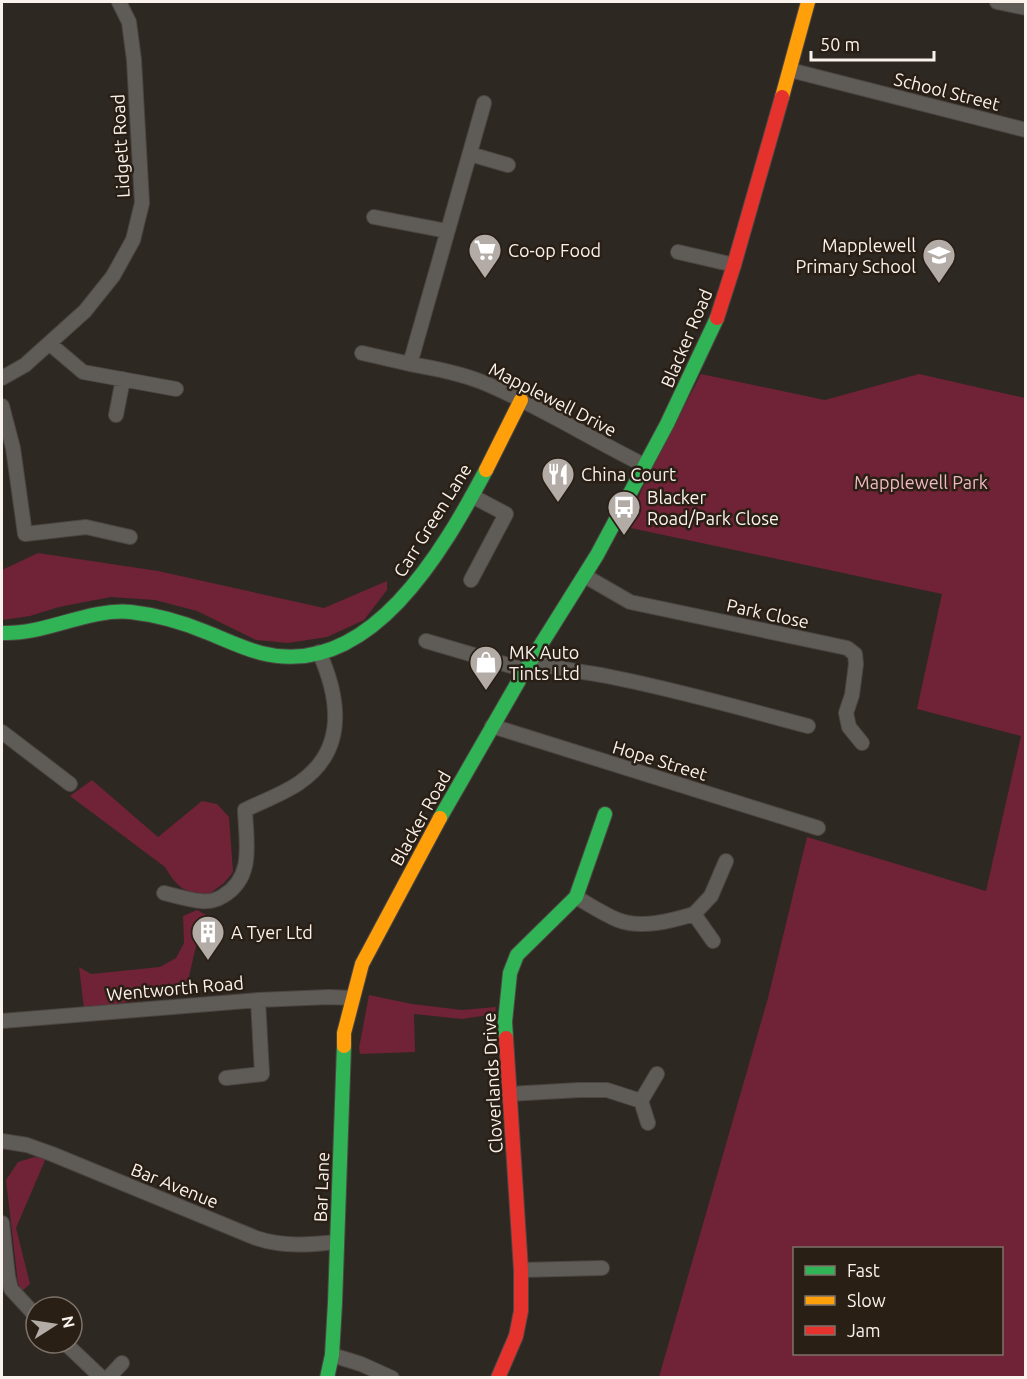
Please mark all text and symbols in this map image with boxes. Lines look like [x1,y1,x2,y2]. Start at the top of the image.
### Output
scale bar [811,24,934,62]
text: 50 m [820,34,860,54]
street label: School Street [892,68,1002,114]
street label: Lidgett Road [107,93,133,199]
supermarket icon: Co-op Food [467,232,503,279]
place label: Mapplewell Primary School [795,235,916,276]
school or university icon: Mapplewell Primary School [921,237,957,284]
place label: Co-op Food [508,240,601,260]
street label: Blacker Road [656,286,716,390]
street label: Mapplewell Drive [486,358,620,440]
restaurant icon: China Court [540,456,576,503]
street label: Carr Green Lane [389,460,475,580]
place label: China Court [581,464,676,484]
park label: Mapplewell Park [854,472,988,492]
place label: Blacker Road/Park Close [647,487,779,528]
bus stop icon: Blacker Road/Park Close [606,489,642,536]
street label: Park Close [725,594,811,632]
place label: MK Auto Tints Ltd [509,642,580,683]
shop icon: MK Auto Tints Ltd [468,644,504,691]
street label: Hope Street [610,736,710,784]
street label: Blacker Road [386,767,454,869]
building icon: A Tyer Ltd [190,914,226,961]
place label: A Tyer Ltd [231,922,313,942]
street label: Wentworth Road [105,972,245,1004]
street label: Cloverlands Drive [478,1012,506,1154]
street label: Bar Lane [310,1152,332,1222]
street label: Bar Avenue [128,1158,222,1212]
legend [793,1247,1003,1355]
text: Fast [847,1260,880,1280]
text: Slow [847,1290,886,1310]
north arrow [24,1295,84,1355]
text: N [59,1314,79,1330]
text: Jam [847,1320,881,1340]

